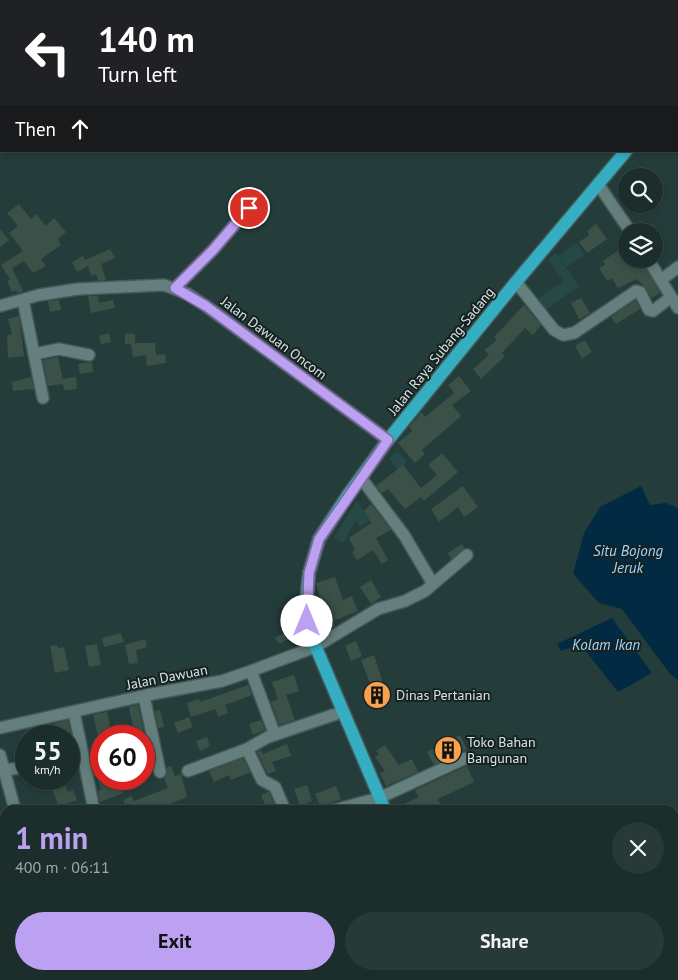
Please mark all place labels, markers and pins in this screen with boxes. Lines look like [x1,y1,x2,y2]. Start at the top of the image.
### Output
pin [228,187,270,229]
building icon: Dinas Pertanian [362,680,392,710]
place label: Dinas Pertanian [396,686,490,704]
place label: Toko Bahan Bangunan [467,733,536,767]
building icon: Toko Bahan Bangunan [433,735,463,765]

